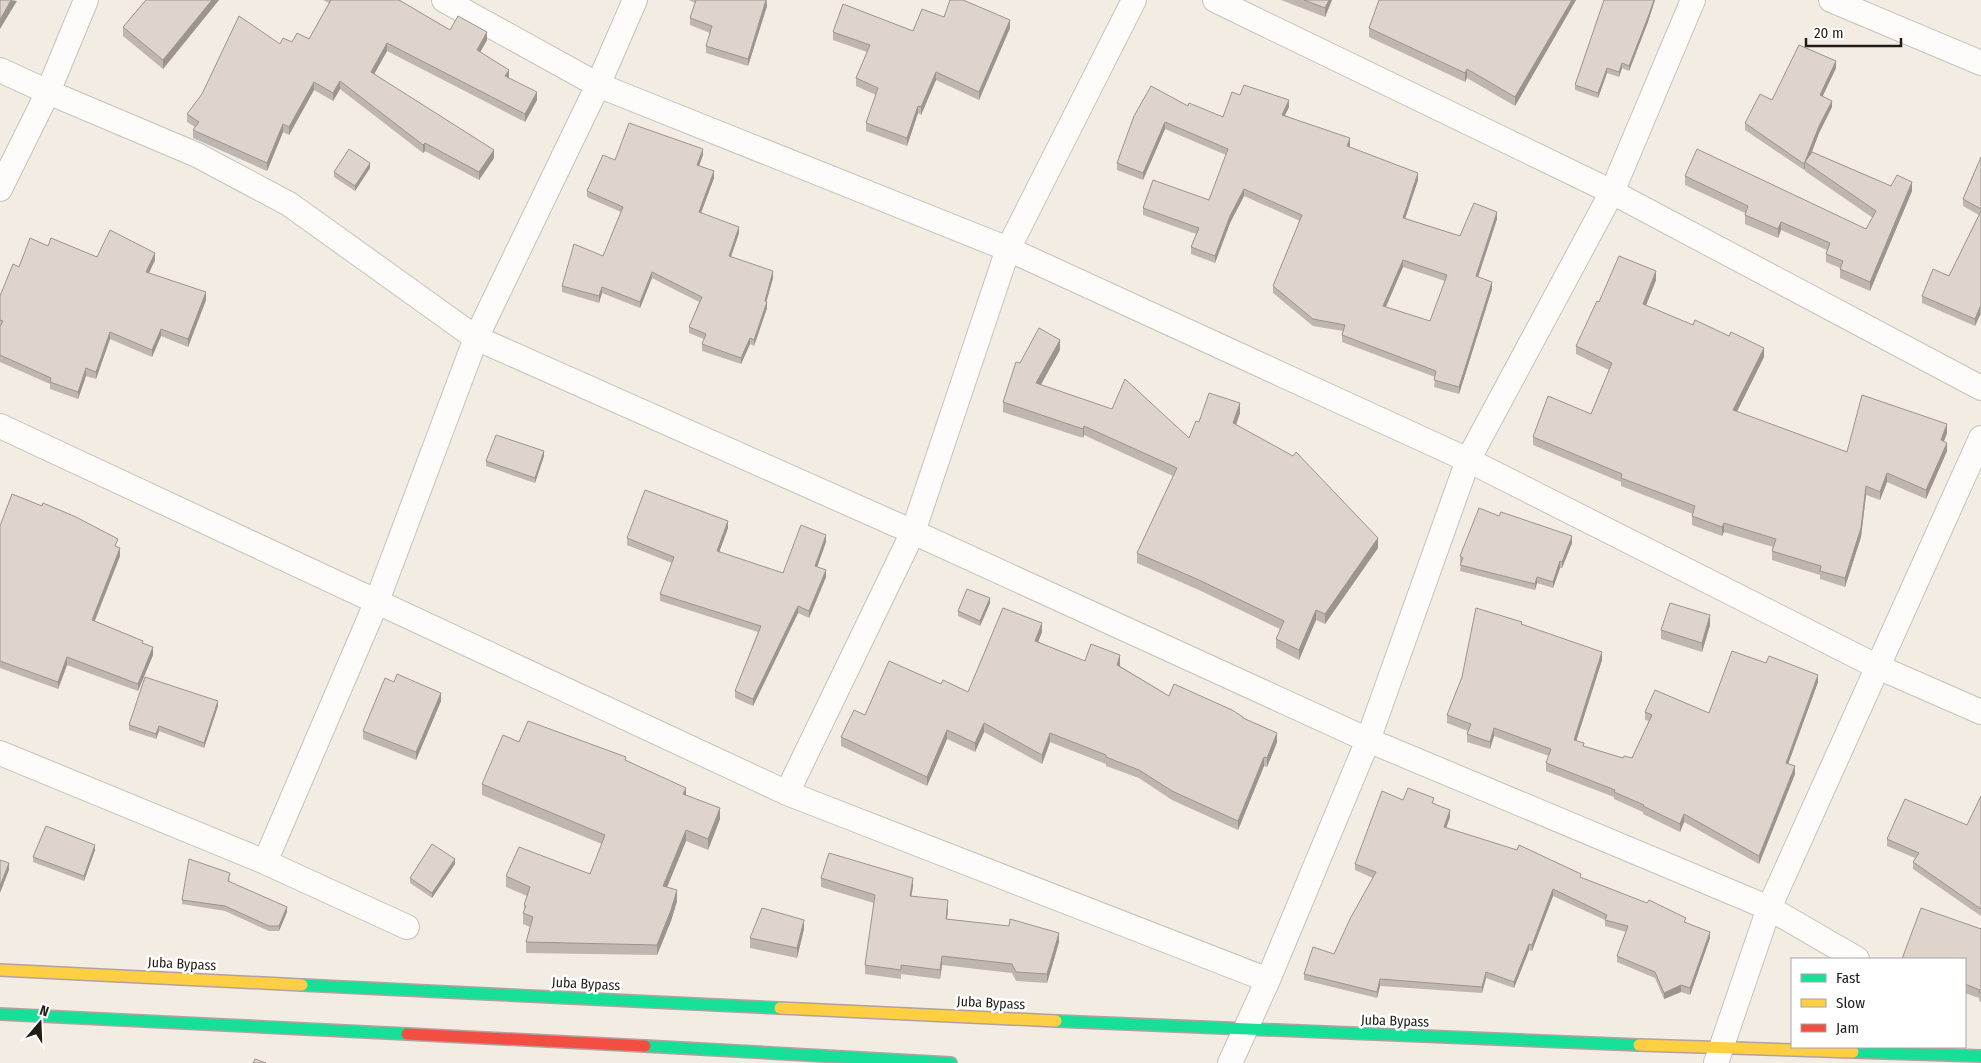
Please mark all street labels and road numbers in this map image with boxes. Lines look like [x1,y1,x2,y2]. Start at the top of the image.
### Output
street label: Juba Bypass [147,954,217,974]
street label: Juba Bypass [551,974,621,994]
street label: Juba Bypass [956,993,1026,1013]
street label: Juba Bypass [1361,1011,1430,1031]

